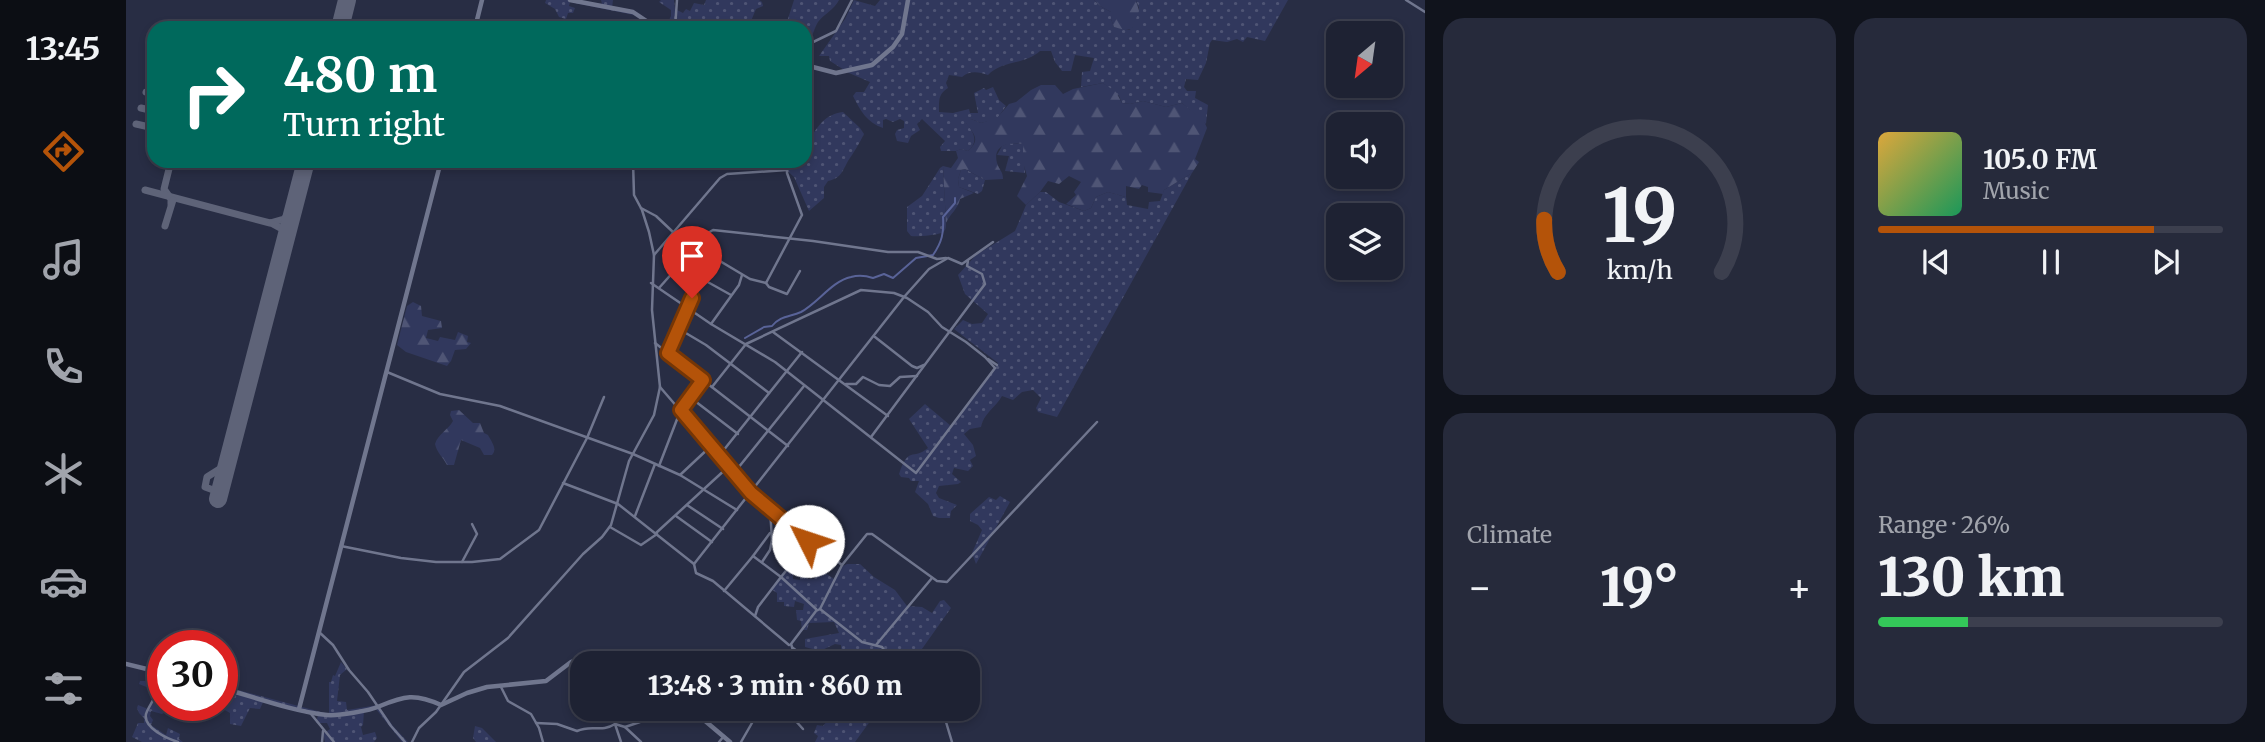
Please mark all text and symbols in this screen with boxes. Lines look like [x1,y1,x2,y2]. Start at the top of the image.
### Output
north arrow [1326,21,1404,98]
map controls [1326,21,1403,280]
text: 13:45 [25,29,101,69]
text: 480 m [283,44,437,105]
icon: right [168,49,259,140]
text: Turn right [283,105,445,145]
button: sound [1326,112,1403,189]
icon: directions [39,127,88,176]
text: 105.0 FM [1983,143,2097,176]
text: 19 [1602,171,1677,263]
text: Music [1983,176,2050,205]
button: layers [1326,203,1403,280]
pin [662,226,722,298]
icon: music [39,235,88,284]
icon: arrive [673,237,711,275]
icon: previous [1917,243,1955,281]
icon: pause [2032,243,2070,281]
icon: next [2147,243,2185,281]
text: km/h [1606,254,1673,286]
icon: phone [39,342,88,391]
icon: climate [39,449,88,498]
position arrow [771,504,845,578]
text: Range · 26% [1878,510,2010,539]
text: Climate [1467,520,1552,549]
text: 130 km [1878,545,2064,610]
text: 19° [1600,555,1679,620]
icon: car [39,557,88,606]
text: − [1467,564,1492,611]
text: + [1787,564,1812,611]
speed limit sign: 30 [147,630,238,721]
icon: filters [39,664,88,713]
text: 13:48 · 3 min · 860 m [648,669,902,702]

